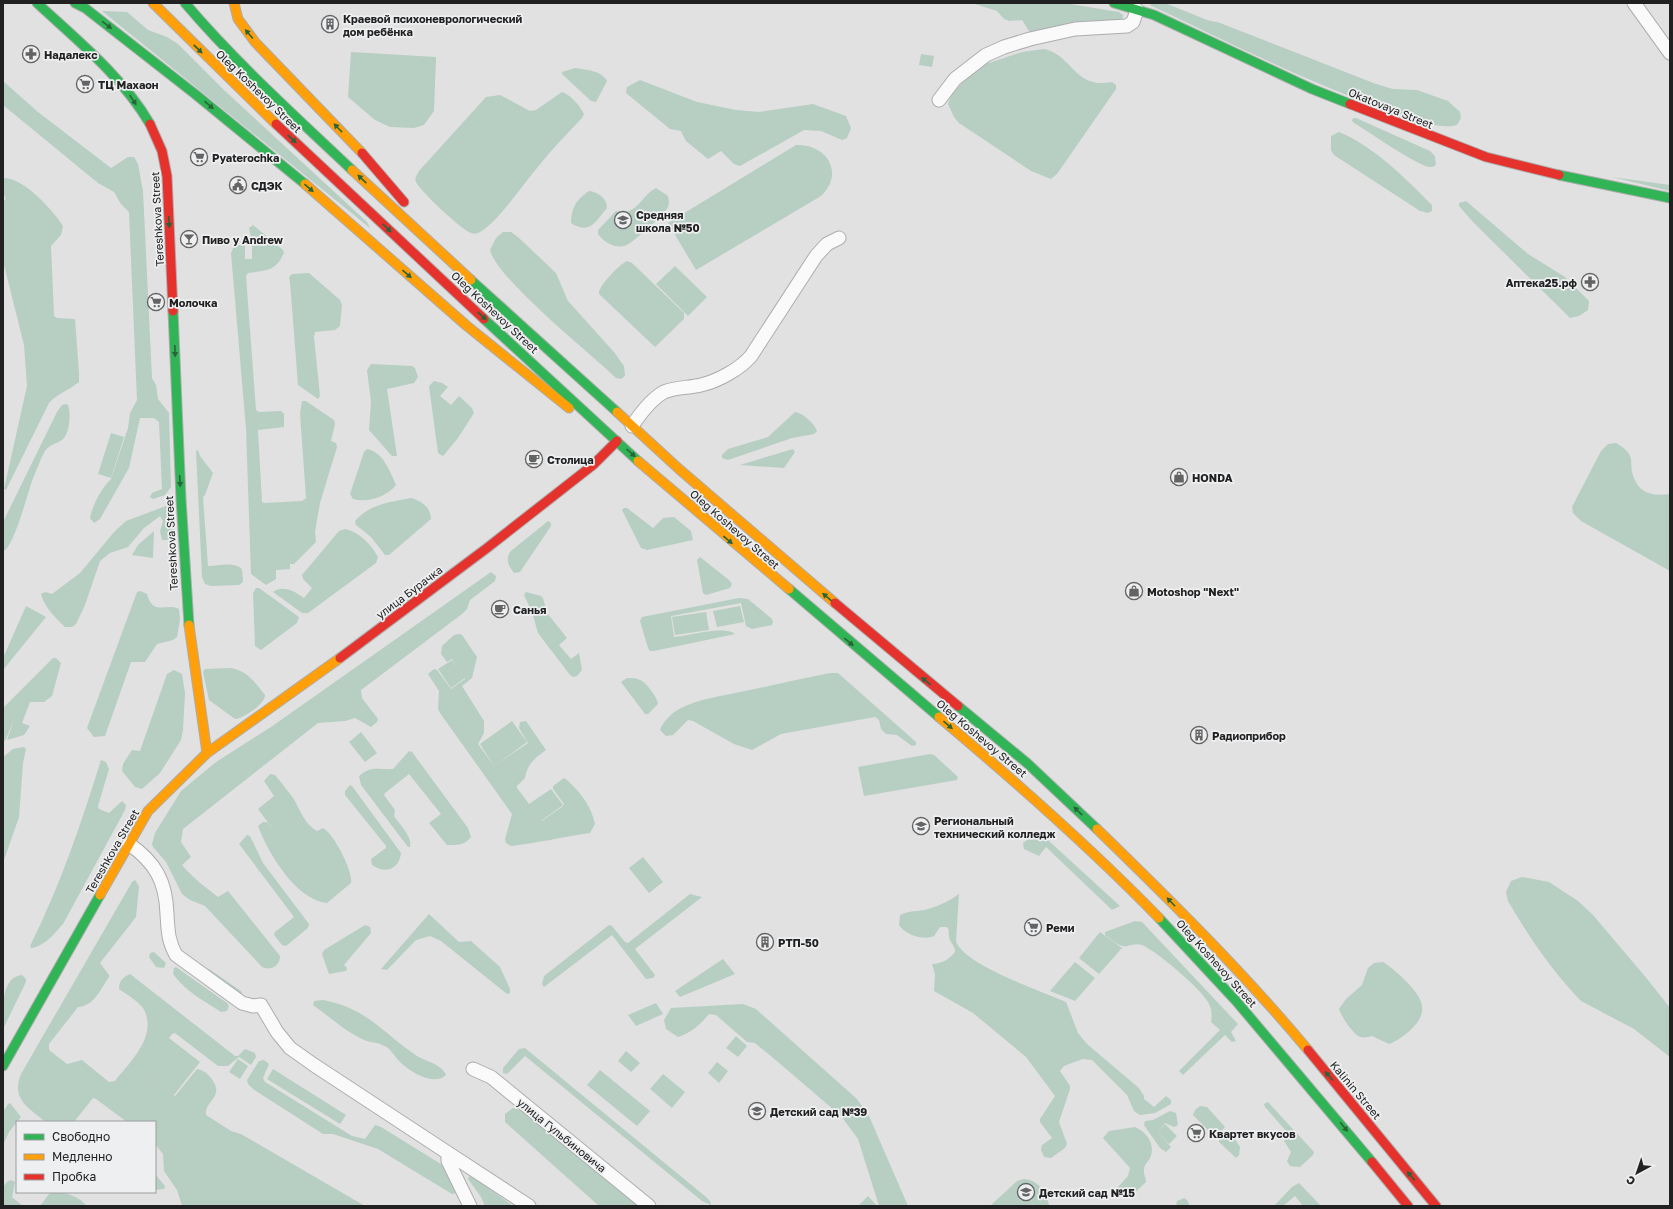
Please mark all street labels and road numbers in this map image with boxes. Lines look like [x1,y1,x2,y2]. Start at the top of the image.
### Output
street label: Oleg Koshevoy Street [213,47,305,135]
street label: Okatovaya Street [1347,85,1435,131]
street label: Tereshkova Street [148,171,166,267]
street label: Oleg Koshevoy Street [449,268,541,356]
street label: Oleg Koshevoy Street [688,487,782,571]
street label: Tereshkova Street [162,495,180,591]
street label: улица Бурачка [373,563,445,621]
street label: Oleg Koshevoy Street [934,696,1030,780]
street label: Tereshkova Street [83,807,141,895]
street label: Oleg Koshevoy Street [1174,916,1260,1010]
street label: Kalinin Street [1328,1058,1384,1122]
street label: улица Гульбиновича [515,1095,609,1175]

